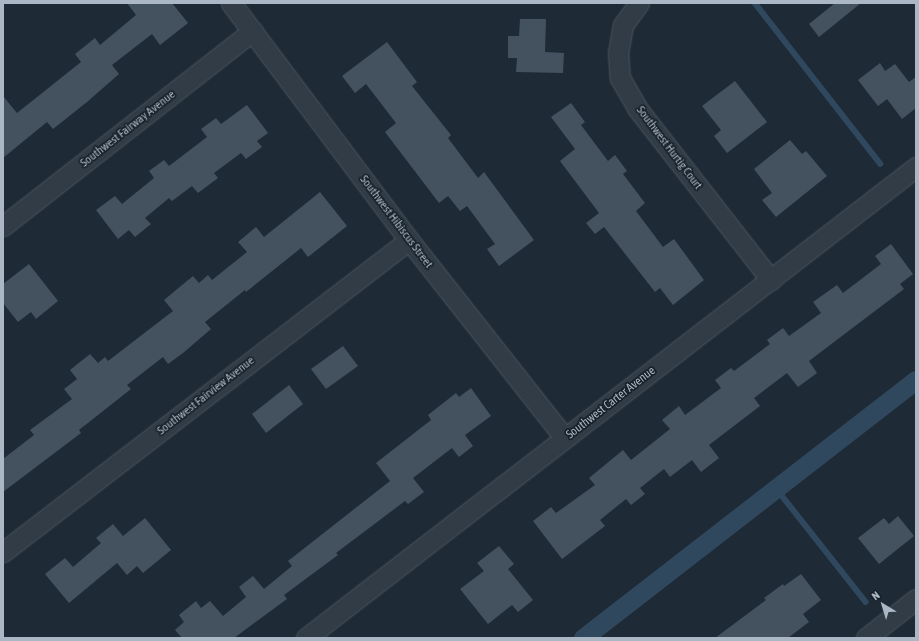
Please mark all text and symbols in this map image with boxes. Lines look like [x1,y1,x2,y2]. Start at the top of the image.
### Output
street label: Southwest Fairway Avenue [78,87,178,171]
street label: Southwest Hurtig Court [633,104,705,192]
street label: Southwest Hibiscus Street [356,173,436,271]
street label: Southwest Fairview Avenue [155,354,257,438]
street label: Southwest Carter Avenue [564,364,658,442]
north arrow [863,585,903,625]
text: N [869,589,882,602]

